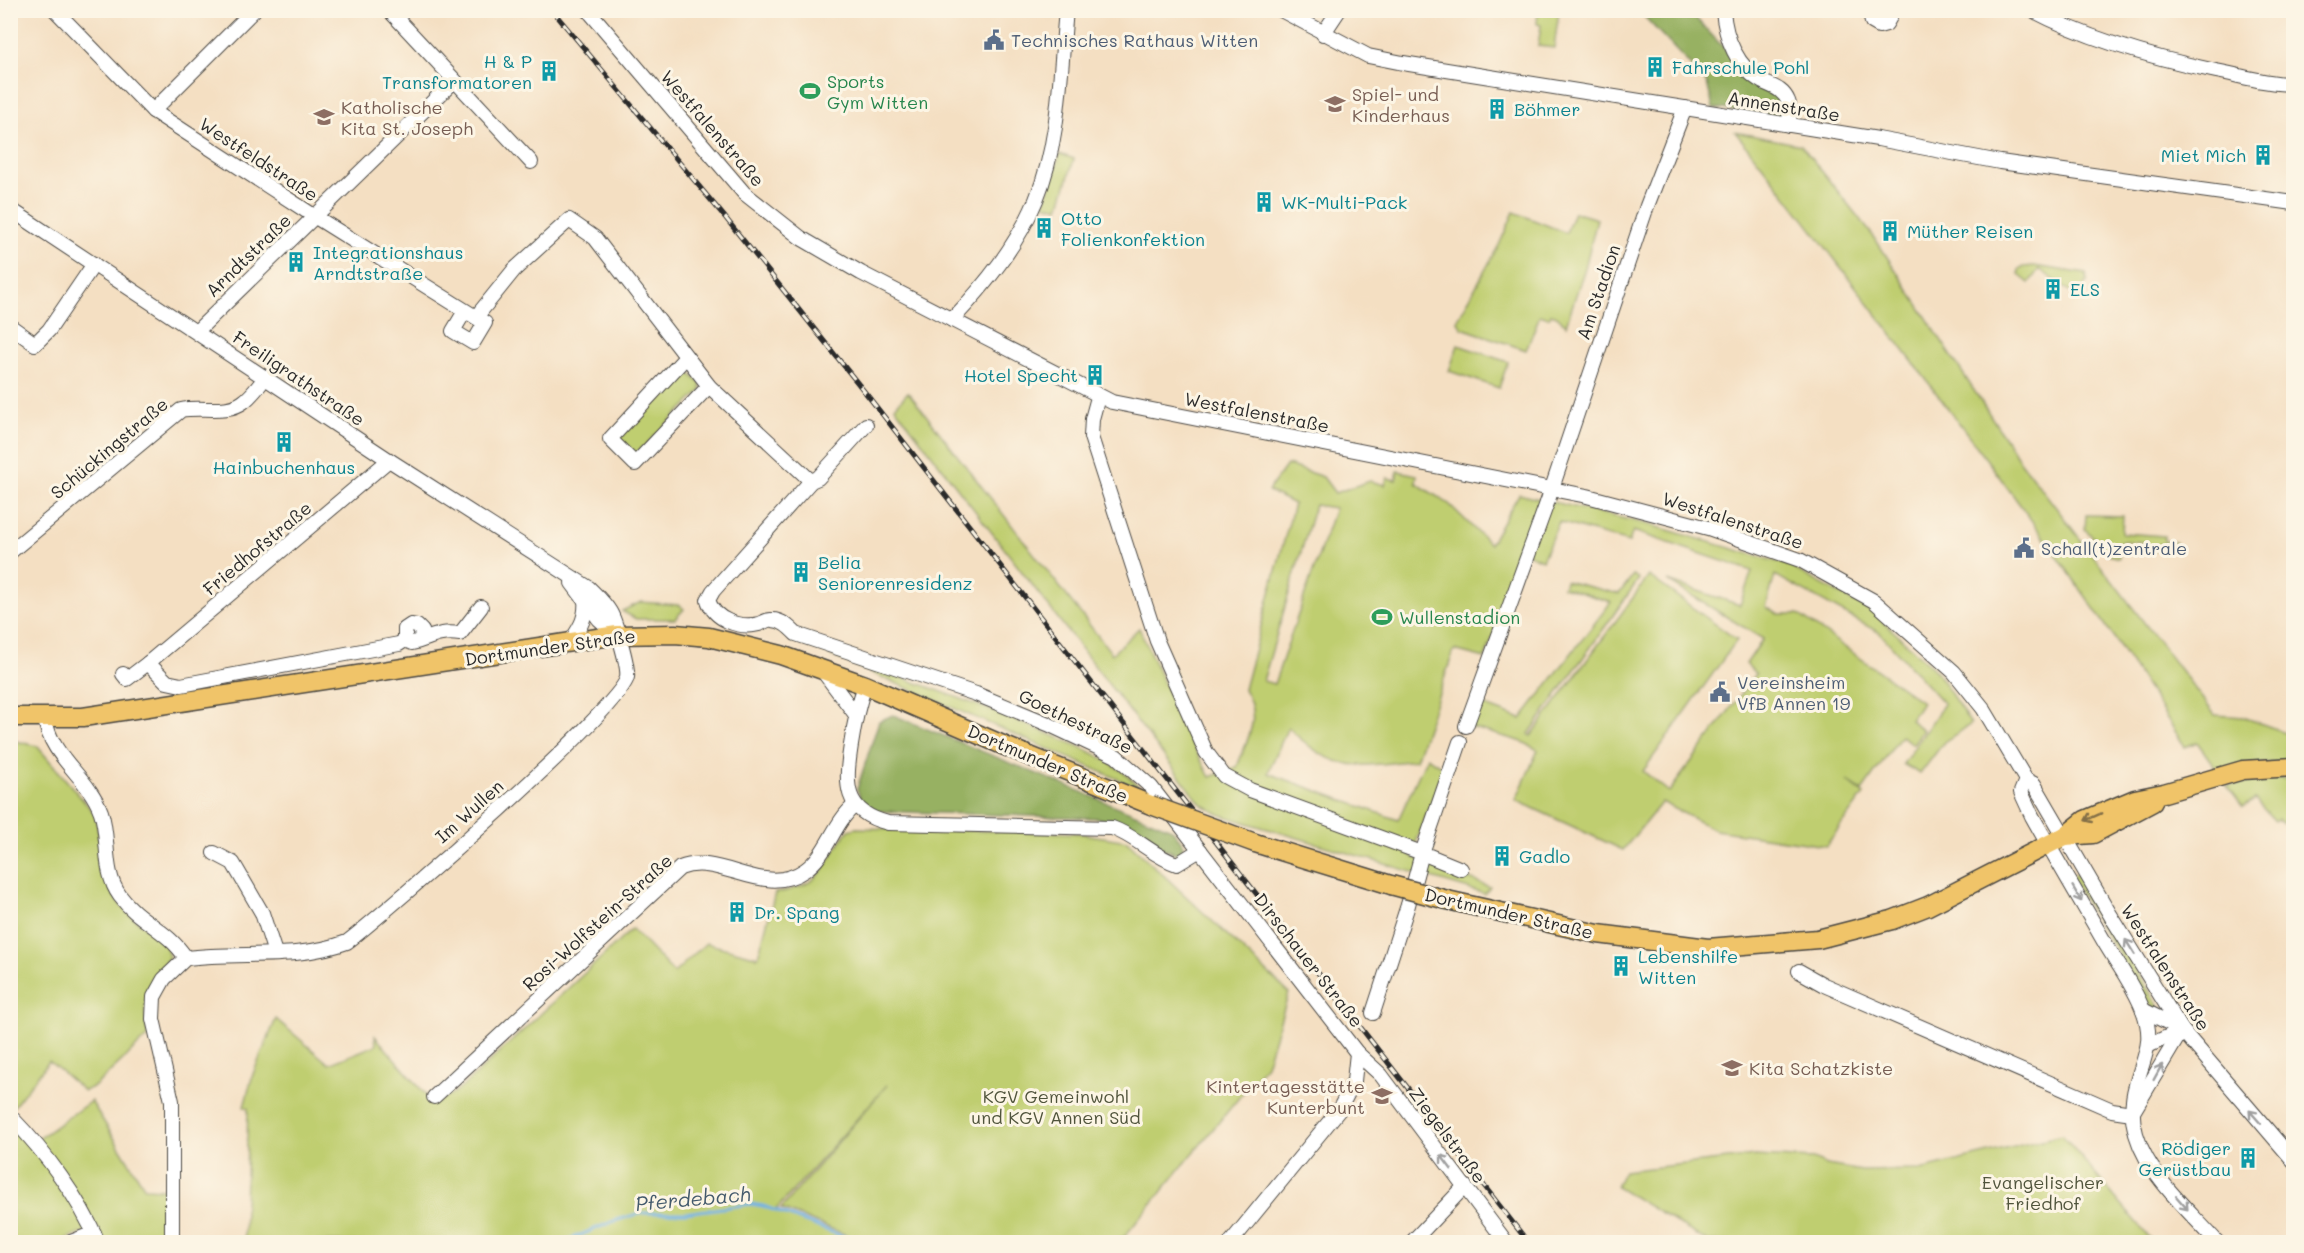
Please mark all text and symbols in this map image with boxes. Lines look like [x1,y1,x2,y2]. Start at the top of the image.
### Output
public building icon: Technisches Rathaus Witten [982,28,1006,52]
place label: Technisches Rathaus Witten [1011,28,1258,52]
place label: H & P Transformatoren [382,49,532,94]
building icon: Fahrschule Pohl [1643,55,1667,79]
place label: Fahrschule Pohl [1672,55,1810,79]
building icon: H & P Transformatoren [537,59,561,83]
street label: Westfalenstraße [656,65,770,191]
place label: Sports Gym Witten [827,69,928,114]
sports icon: Sports Gym Witten [798,79,822,103]
place label: Spiel- und Kinderhaus [1352,82,1450,127]
street label: Annenstraße [1726,85,1842,127]
school or university icon: Spiel- und Kinderhaus [1323,92,1347,116]
place label: Katholische Kita St. Joseph [341,95,473,140]
building icon: Böhmer [1485,97,1509,121]
place label: Böhmer [1514,97,1581,121]
school or university icon: Katholische Kita St. Joseph [312,105,336,129]
street label: Westfeldstraße [195,112,323,206]
place label: Miet Mich [2161,143,2246,167]
building icon: Miet Mich [2251,143,2275,167]
building icon: WK-Multi-Pack [1252,190,1276,214]
place label: WK-Multi-Pack [1281,190,1407,214]
place label: Otto Folienkonfektion [1061,206,1205,251]
street label: Arndtstraße [200,208,296,302]
building icon: Otto Folienkonfektion [1032,216,1056,240]
building icon: Müther Reisen [1878,219,1902,243]
place label: Müther Reisen [1907,219,2033,243]
place label: Integrationshaus Arndtstraße [313,240,463,285]
street label: Am Stadion [1570,241,1626,343]
building icon: Integrationshaus Arndtstraße [284,250,308,274]
building icon: ELS [2041,277,2065,301]
place label: ELS [2070,277,2100,301]
street label: Freiligrathstraße [228,325,370,431]
place label: Hotel Specht [964,363,1078,387]
building icon: Hotel Specht [1083,363,1107,387]
street label: Westfalenstraße [1183,386,1331,438]
street label: Schückingstraße [45,392,173,504]
building icon: Hainbuchenhaus [272,430,296,454]
place label: Hainbuchenhaus [213,455,355,479]
street label: Westfalenstraße [1659,486,1807,554]
street label: Friedhofstraße [198,496,316,600]
public building icon: Schall(t)zentrale [2012,536,2036,560]
place label: Schall(t)zentrale [2041,536,2187,560]
place label: Belia Seniorenresidenz [818,550,973,595]
building icon: Belia Seniorenresidenz [789,560,813,584]
sports icon: Wullenstadion [1370,605,1394,629]
place label: Wullenstadion [1399,605,1520,629]
street label: Dortmunder Straße [463,623,637,671]
place label: Vereinsheim VfB Annen 19 [1737,670,1851,715]
public building icon: Vereinsheim VfB Annen 19 [1708,680,1732,704]
street label: Goethestraße [1015,683,1137,759]
street label: Dortmunder Straße [964,718,1132,808]
street label: Im Wullen [430,774,508,848]
one-way arrow [2084,812,2102,823]
building icon: Gadlo [1490,844,1514,868]
place label: Gadlo [1519,844,1570,868]
street label: Rosi-Wolfstein-Straße [517,848,677,996]
street label: Dortmunder Straße [1422,882,1596,944]
one-way arrow [2071,885,2083,902]
street label: Dirschauer Straße [1249,888,1369,1032]
street label: Westfalenstraße [2116,899,2216,1035]
building icon: Dr. Spang [725,900,749,924]
place label: Dr. Spang [754,900,839,924]
one-way arrow [2123,939,2135,956]
place label: Lebenshilfe Witten [1638,944,1738,989]
building icon: Lebenshilfe Witten [1609,954,1633,978]
school or university icon: Kita Schatzkiste [1720,1056,1744,1080]
place label: Kita Schatzkiste [1749,1056,1893,1080]
one-way arrow [2152,1064,2164,1081]
place label: Kintertagesstätte Kunterbunt [1206,1074,1365,1119]
street label: Ziegelstraße [1404,1082,1492,1188]
park label: KGV Gemeinwohl und KGV Annen Süd [971,1084,1141,1129]
school or university icon: Kintertagesstätte Kunterbunt [1370,1084,1394,1108]
one-way arrow [2249,1109,2262,1125]
place label: Rödiger Gerüstbau [2138,1136,2231,1181]
building icon: Rödiger Gerüstbau [2236,1146,2260,1170]
one-way arrow [1440,1154,1453,1170]
park label: Evangelischer Friedhof [1982,1170,2104,1215]
water label: Pferdebach [634,1180,752,1216]
one-way arrow [2175,1195,2189,1210]

